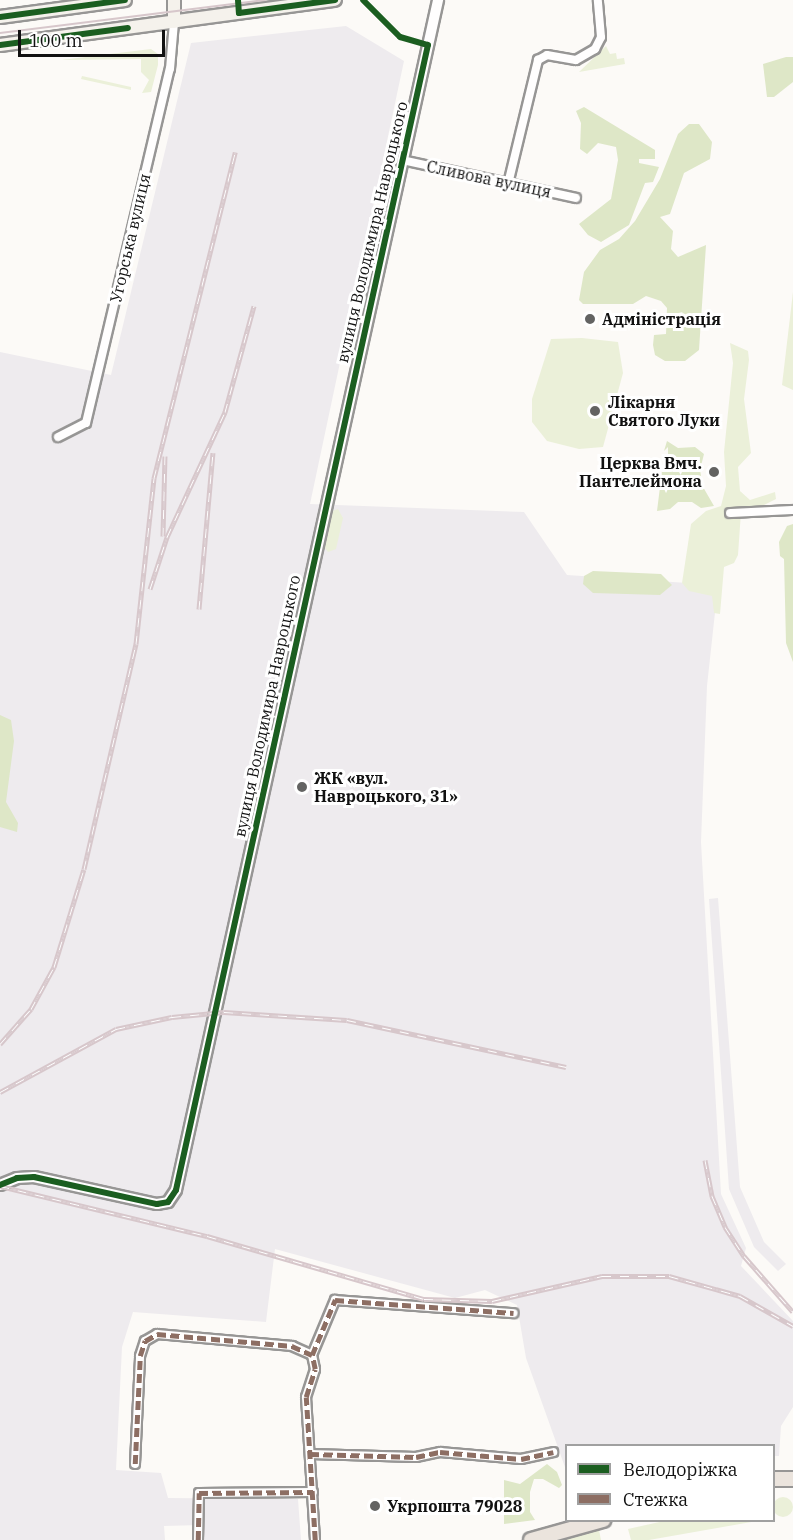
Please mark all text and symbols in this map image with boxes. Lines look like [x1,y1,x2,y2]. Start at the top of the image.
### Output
scale bar [21,18,168,56]
text: 100 m [29,29,83,52]
street label: вулиця Володимира Навроцького [333,99,411,365]
street label: Сливова вулиця [425,156,553,202]
street label: Угорська вулиця [106,172,154,304]
place label: Адміністрація [602,309,721,329]
marker: Адміністрація [583,312,597,326]
place label: Лікарня Святого Луки [608,392,720,430]
marker: Лікарня Святого Луки [586,402,604,420]
place label: Церква Вмч. Пантелеймона [579,453,702,491]
marker: Церква Вмч. Пантелеймона [707,465,721,479]
street label: вулиця Володимира Навроцького [230,573,304,839]
place label: ЖК «вул. Навроцького, 31» [314,768,458,806]
marker: ЖК «вул. Навроцького, 31» [295,780,309,794]
legend [565,1444,775,1522]
text: Велодоріжка [623,1458,738,1481]
text: Стежка [623,1488,688,1511]
place label: Укрпошта 79028 [387,1496,522,1516]
marker: Укрпошта 79028 [368,1499,382,1513]

